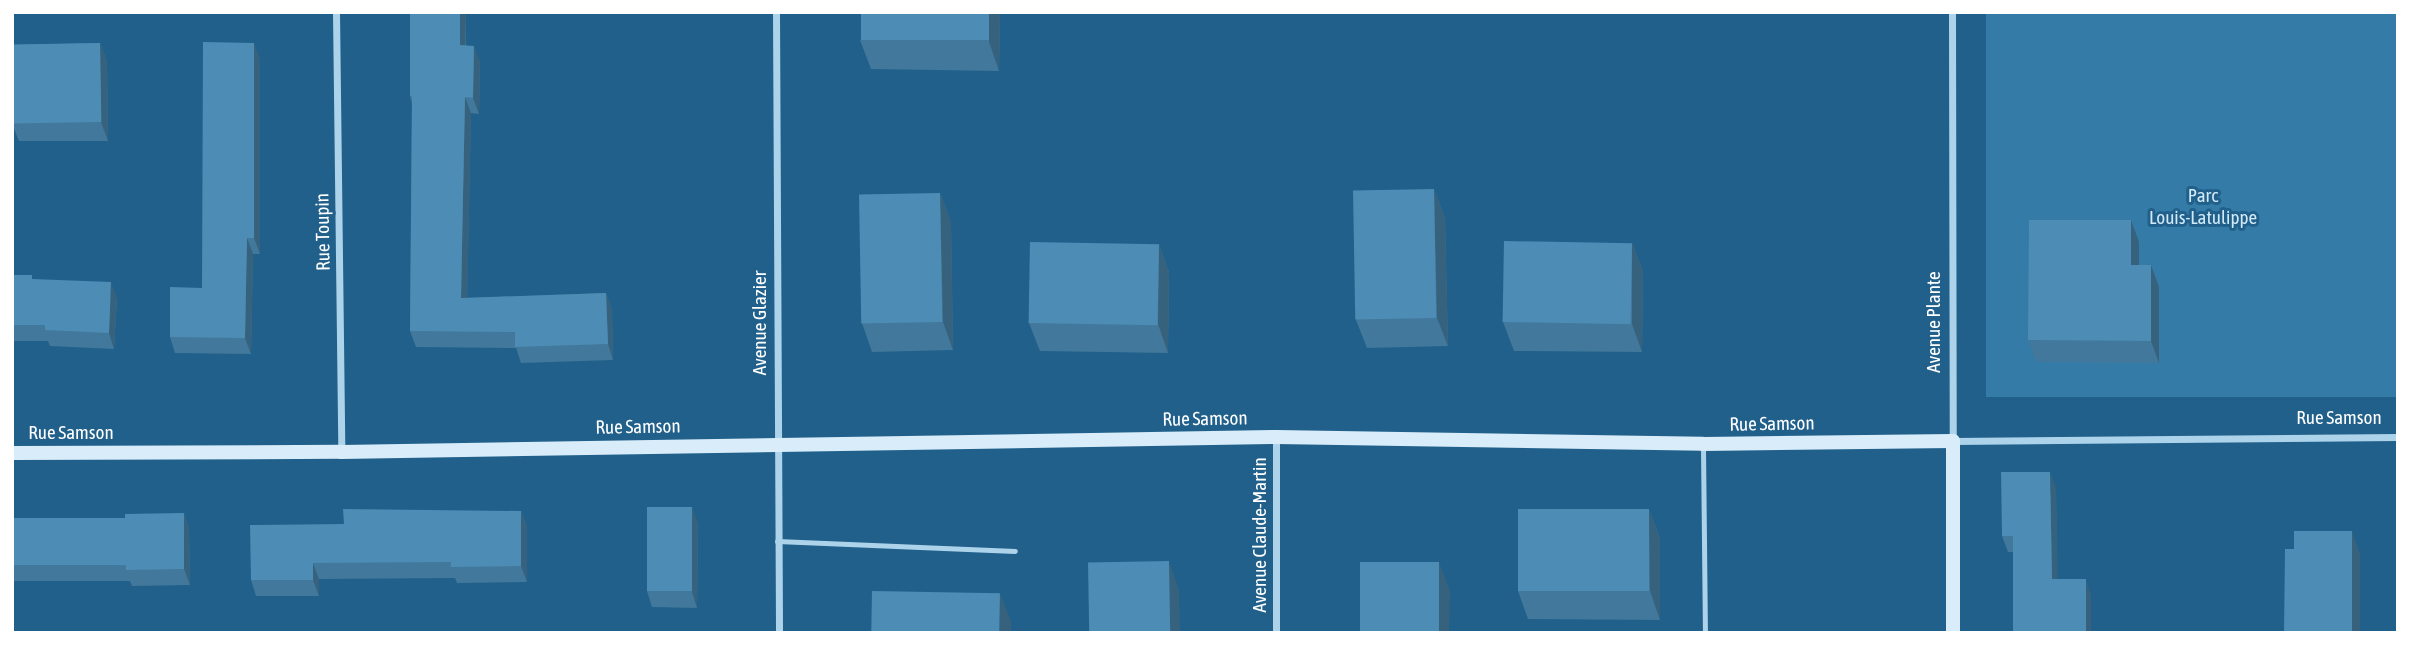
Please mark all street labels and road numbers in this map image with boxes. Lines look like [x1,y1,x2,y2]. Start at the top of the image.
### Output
street label: Rue Toupin [311,193,335,271]
street label: Avenue Glazier [749,271,771,375]
street label: Avenue Plante [1923,271,1945,373]
street label: Rue Samson [1162,407,1248,431]
street label: Rue Samson [2296,407,2382,429]
street label: Rue Samson [1729,412,1815,436]
street label: Rue Samson [595,415,681,439]
street label: Rue Samson [28,422,114,444]
street label: Avenue Claude-Martin [1249,457,1271,613]

